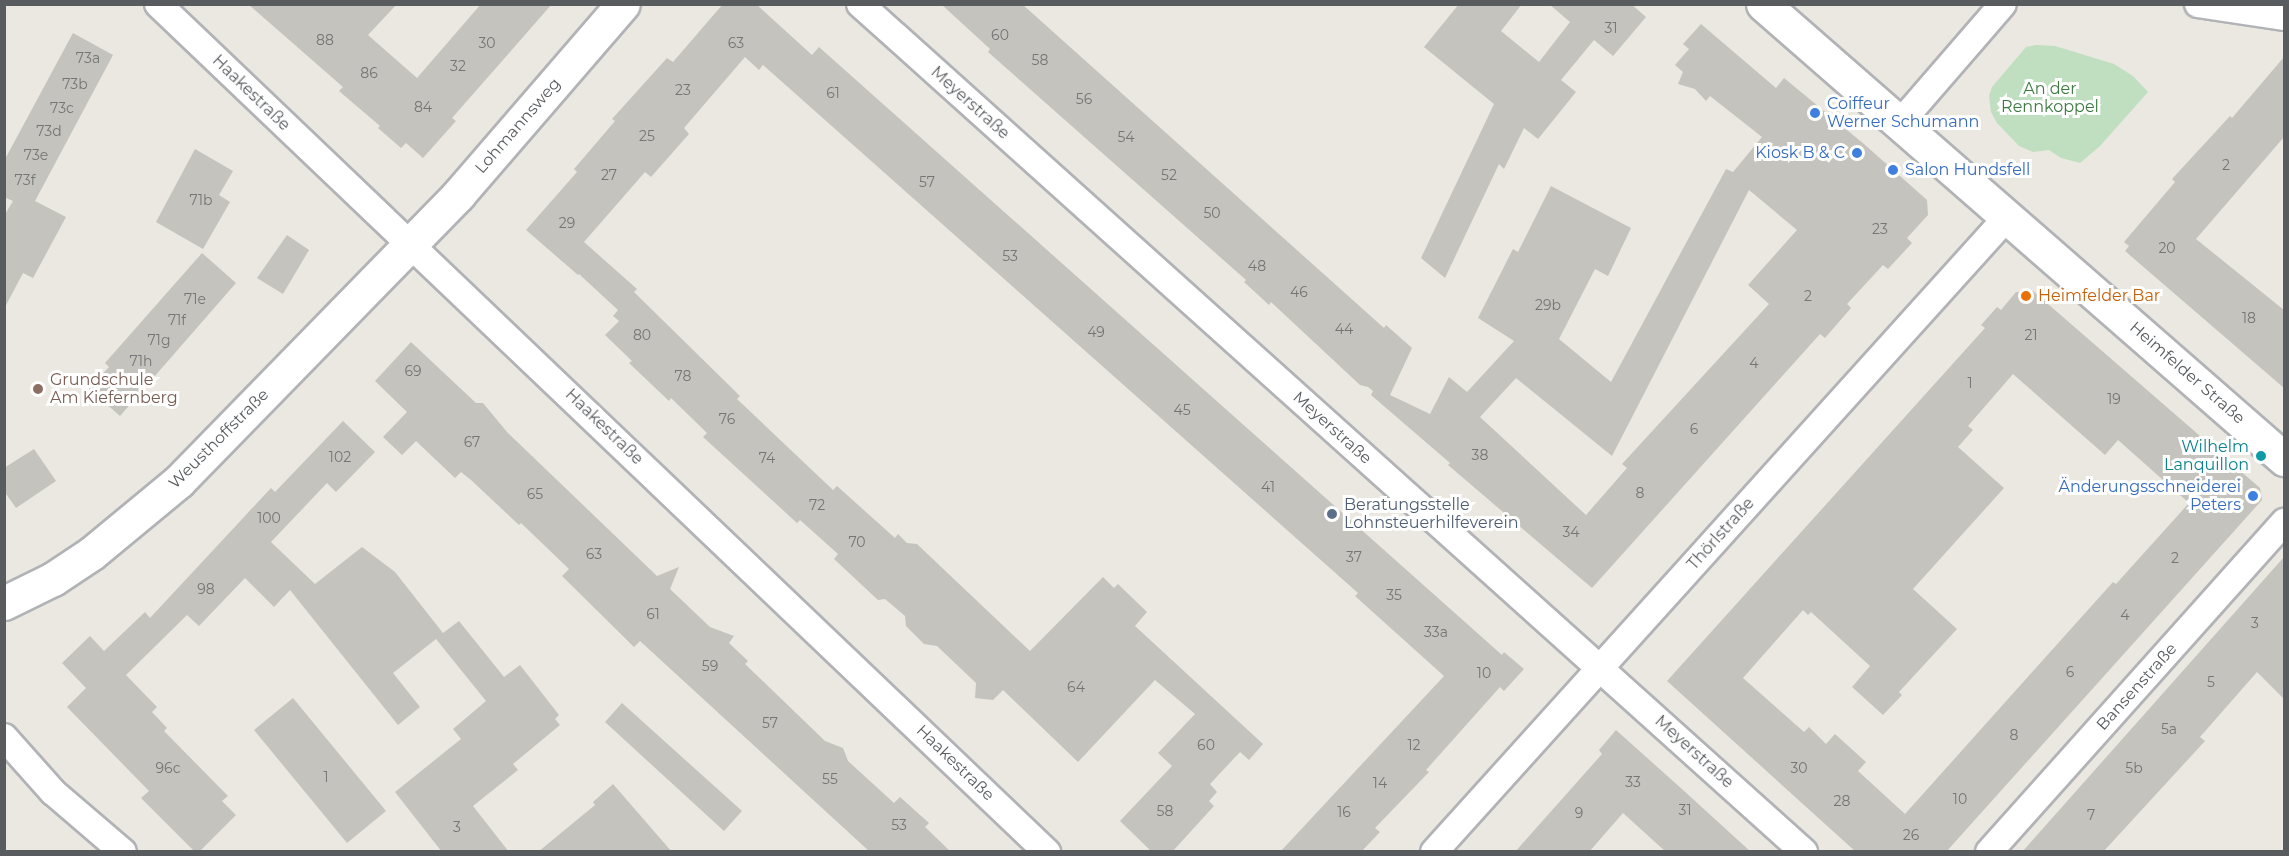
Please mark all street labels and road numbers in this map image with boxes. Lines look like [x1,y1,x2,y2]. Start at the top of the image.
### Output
street label: Haakestraße [208,51,294,135]
street label: Meyerstraße [927,63,1013,143]
street label: Lohmannsweg [471,74,565,178]
street label: Heimfelder Straße [2126,318,2248,428]
street label: Weusthoffstraße [165,385,273,493]
street label: Haakestraße [561,385,647,469]
street label: Meyerstraße [1289,388,1375,468]
street label: Thörlstraße [1684,494,1758,574]
street label: Bansenstraße [2093,640,2181,734]
street label: Meyerstraße [1651,712,1737,792]
street label: Haakestraße [912,721,998,805]

